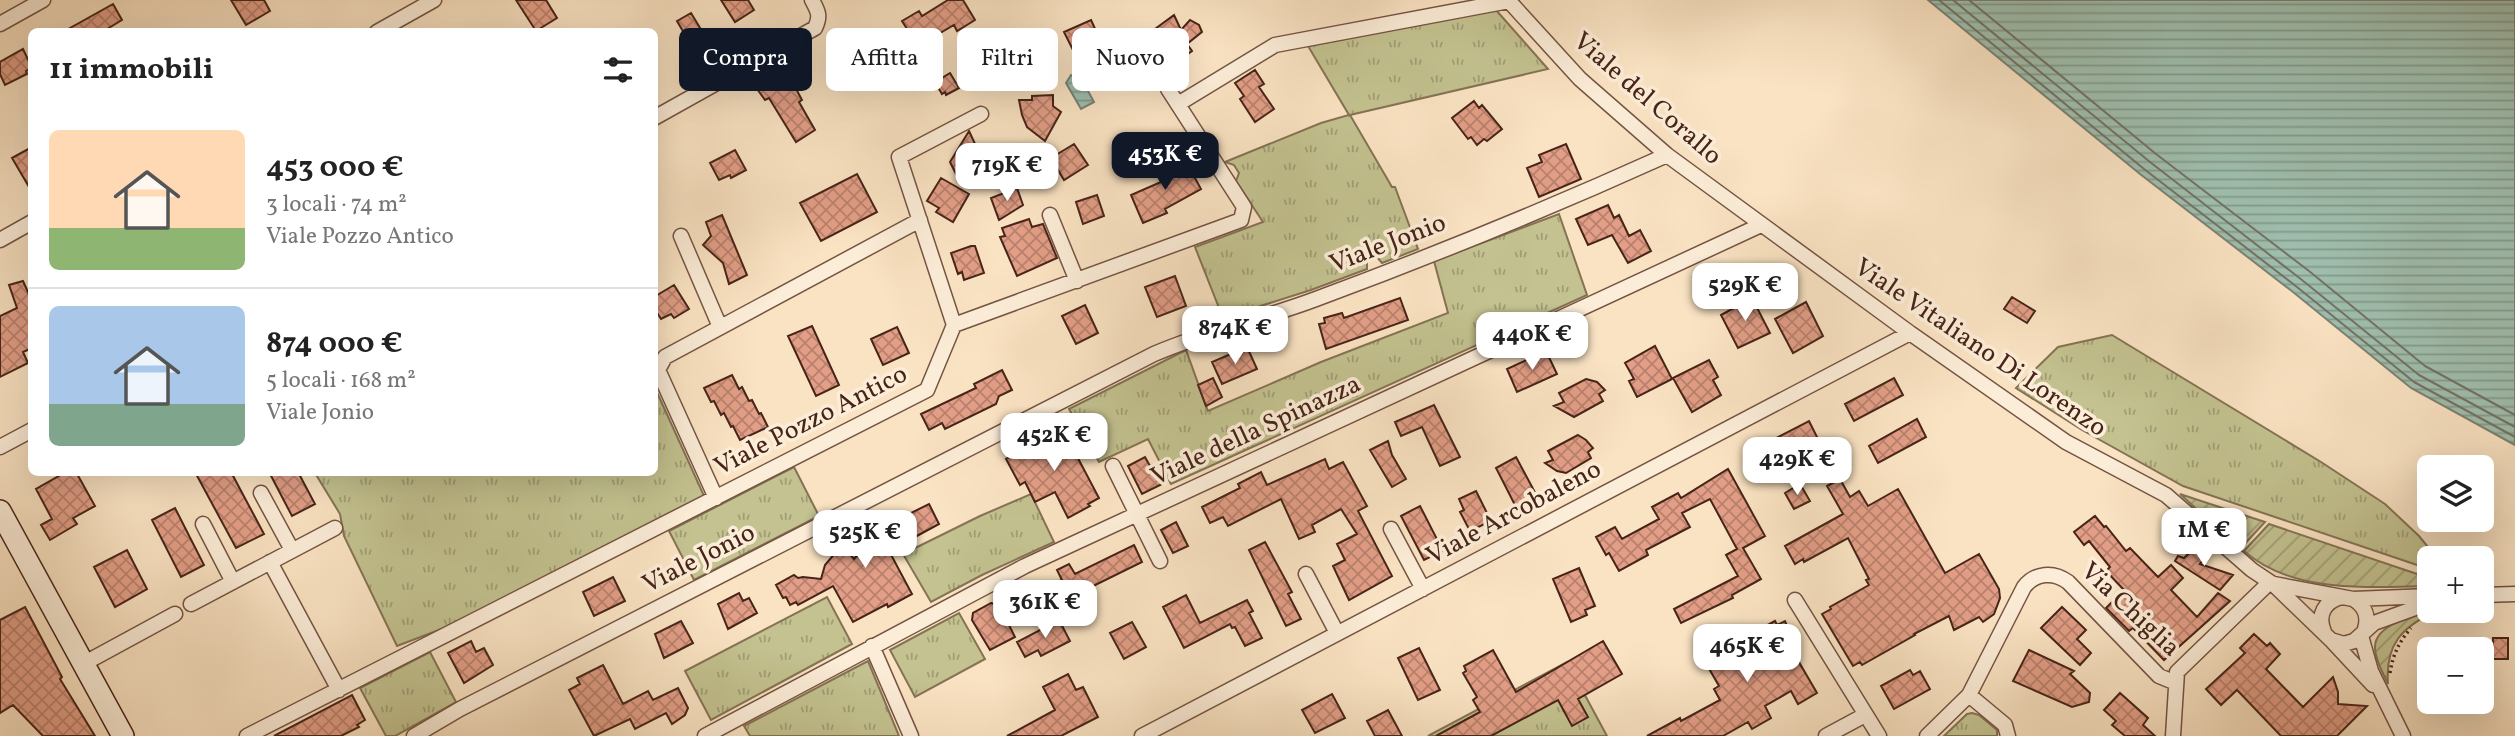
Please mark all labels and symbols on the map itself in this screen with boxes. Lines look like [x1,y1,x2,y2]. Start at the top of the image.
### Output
street label: Viale del Corallo [1565,24,1729,174]
pin: 453K € [1108,132,1222,192]
pin: 719K € [950,144,1064,203]
street label: Viale Jonio [1325,205,1451,283]
street label: Viale Vitaliano Di Lorenzo [1847,250,2113,446]
pin: 529K € [1688,264,1802,323]
pin: 874K € [1178,306,1292,366]
pin: 440K € [1475,312,1589,372]
street label: Viale Pozzo Antico [708,357,914,485]
street label: Viale della Spinazza [1145,367,1367,495]
pin: 452K € [997,414,1111,473]
pin: 429K € [1740,438,1854,497]
street label: Viale Arcobaleno [1420,452,1608,574]
pin: 1M € [2163,508,2245,568]
pin: 525K € [808,510,922,570]
street label: Viale Jonio [636,515,762,603]
street label: Via Chiglia [2072,554,2188,666]
pin: 361K € [988,580,1102,640]
pin: 465K € [1690,624,1804,684]

